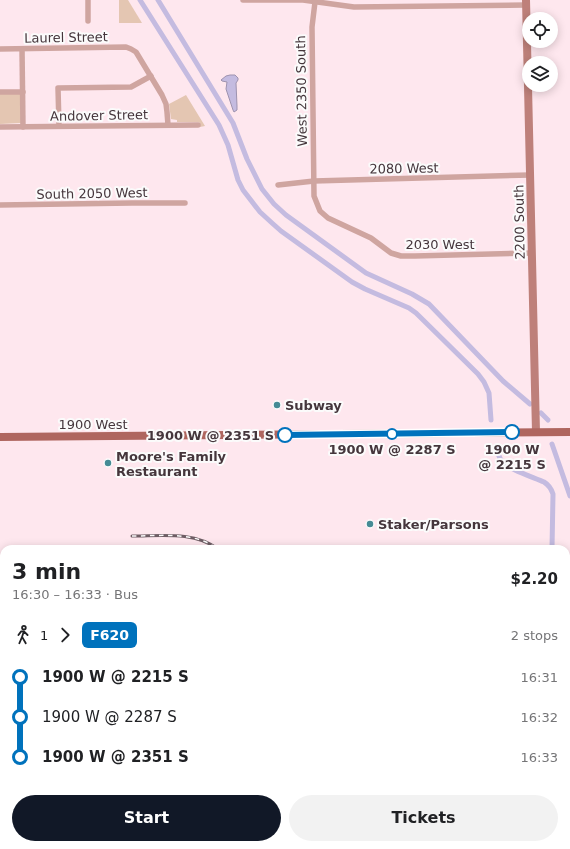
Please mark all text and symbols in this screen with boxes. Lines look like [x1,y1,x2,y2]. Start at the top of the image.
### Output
map controls [522,12,558,92]
button: locate [522,12,558,48]
street label: Laurel Street [24,29,108,46]
street label: West 2350 South [293,35,310,147]
button: layers [522,56,558,92]
street label: Andover Street [50,107,148,124]
street label: 2080 West [369,160,439,177]
street label: 2200 South [511,184,528,260]
street label: South 2050 West [36,185,148,202]
street label: 2030 West [405,237,475,252]
place label: Subway [285,398,342,413]
marker: Subway [272,400,282,410]
street label: 1900 West [58,417,128,432]
marker: 1900 W @ 2215 S [504,424,520,440]
marker: 1900 W @ 2351 S [277,427,293,443]
place label: 1900 W @ 2351 S [147,428,274,443]
marker: 1900 W @ 2287 S [386,428,398,440]
place label: 1900 W @ 2287 S [328,442,456,457]
place label: 1900 W @ 2215 S [478,442,546,472]
place label: Moore's Family Restaurant [116,449,227,479]
marker: Moore's Family Restaurant [103,458,113,468]
place label: Staker/Parsons [378,517,489,532]
marker: Staker/Parsons [365,519,375,529]
text: 3 min [12,559,81,584]
text: $2.20 [511,570,558,588]
text: 16:30 – 16:33 · Bus [12,587,138,602]
icon: walk [12,624,34,646]
icon: forward [54,624,76,646]
text: F620 [90,627,129,643]
text: 1 [40,628,48,643]
text: 2 stops [511,628,558,643]
text: 1900 W @ 2215 S [42,668,189,686]
text: 16:31 [521,670,558,685]
text: 1900 W @ 2287 S [42,708,177,726]
text: 16:32 [521,710,558,725]
text: 1900 W @ 2351 S [42,748,189,766]
text: 16:33 [521,750,558,765]
button: Start [12,795,281,841]
button: Tickets [289,795,558,841]

